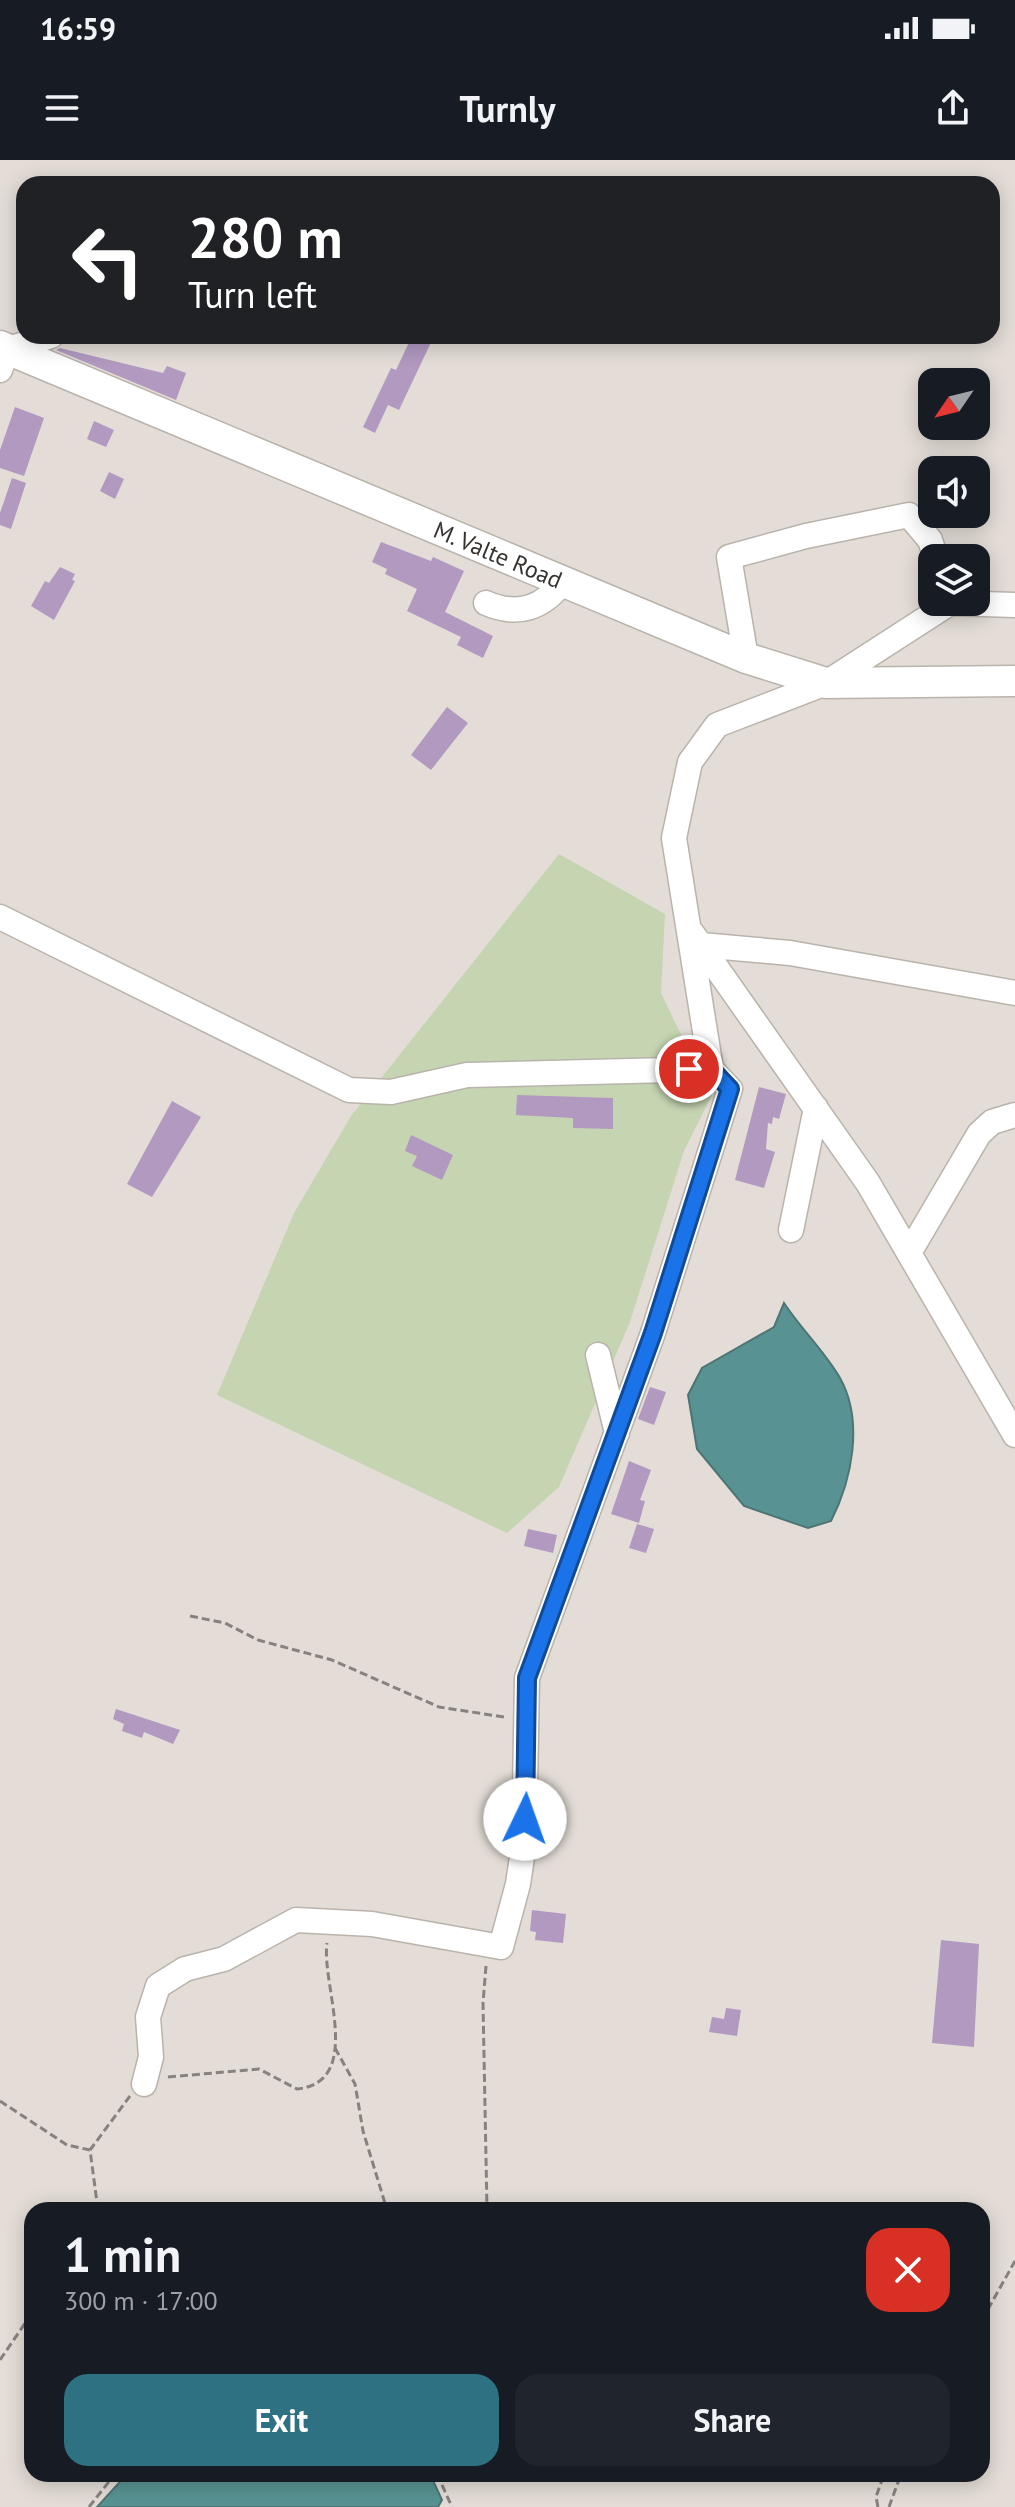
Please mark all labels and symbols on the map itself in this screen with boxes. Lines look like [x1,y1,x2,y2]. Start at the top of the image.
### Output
north arrow [918,368,990,440]
street label: M. Valte Road [429,514,567,595]
pin [655,1035,723,1103]
position arrow [483,1777,567,1861]

